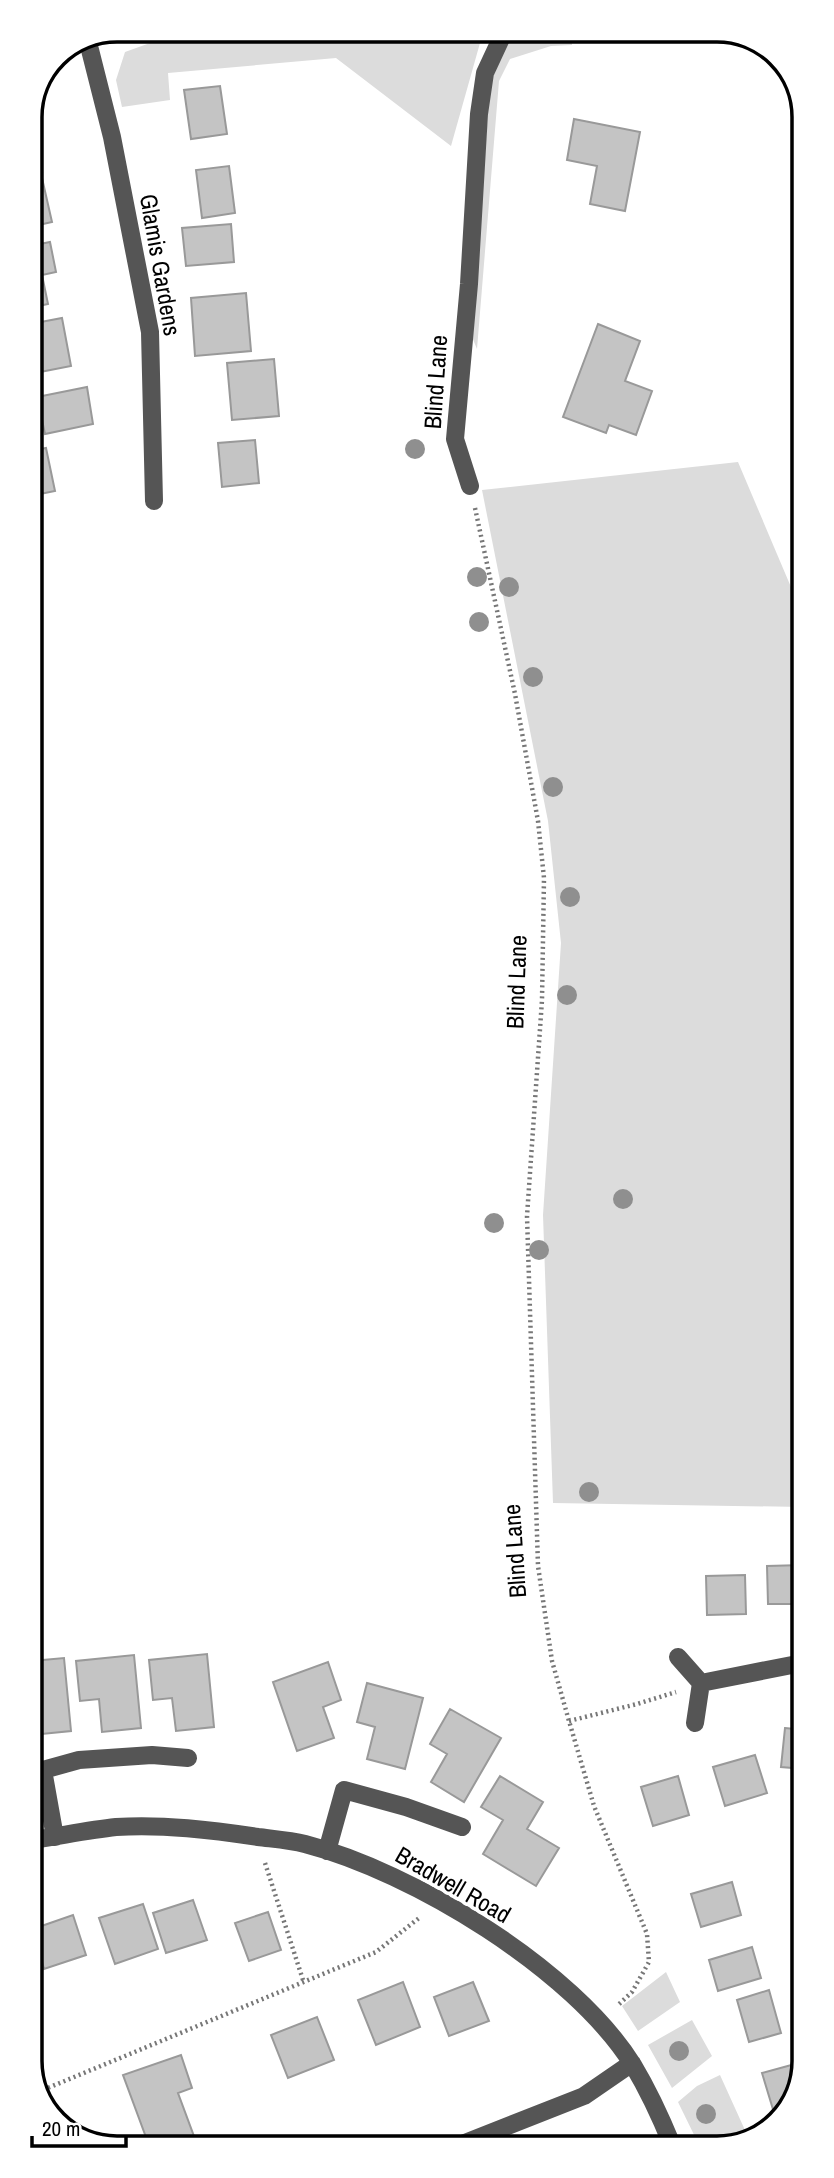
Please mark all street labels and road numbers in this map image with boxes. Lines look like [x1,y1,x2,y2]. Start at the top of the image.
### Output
street label: Glamis Gardens [133,191,189,338]
street label: Blind Lane [416,334,454,430]
street label: Blind Lane [498,934,534,1030]
street label: Blind Lane [495,1503,533,1599]
street label: Bradwell Road [390,1838,517,1930]

